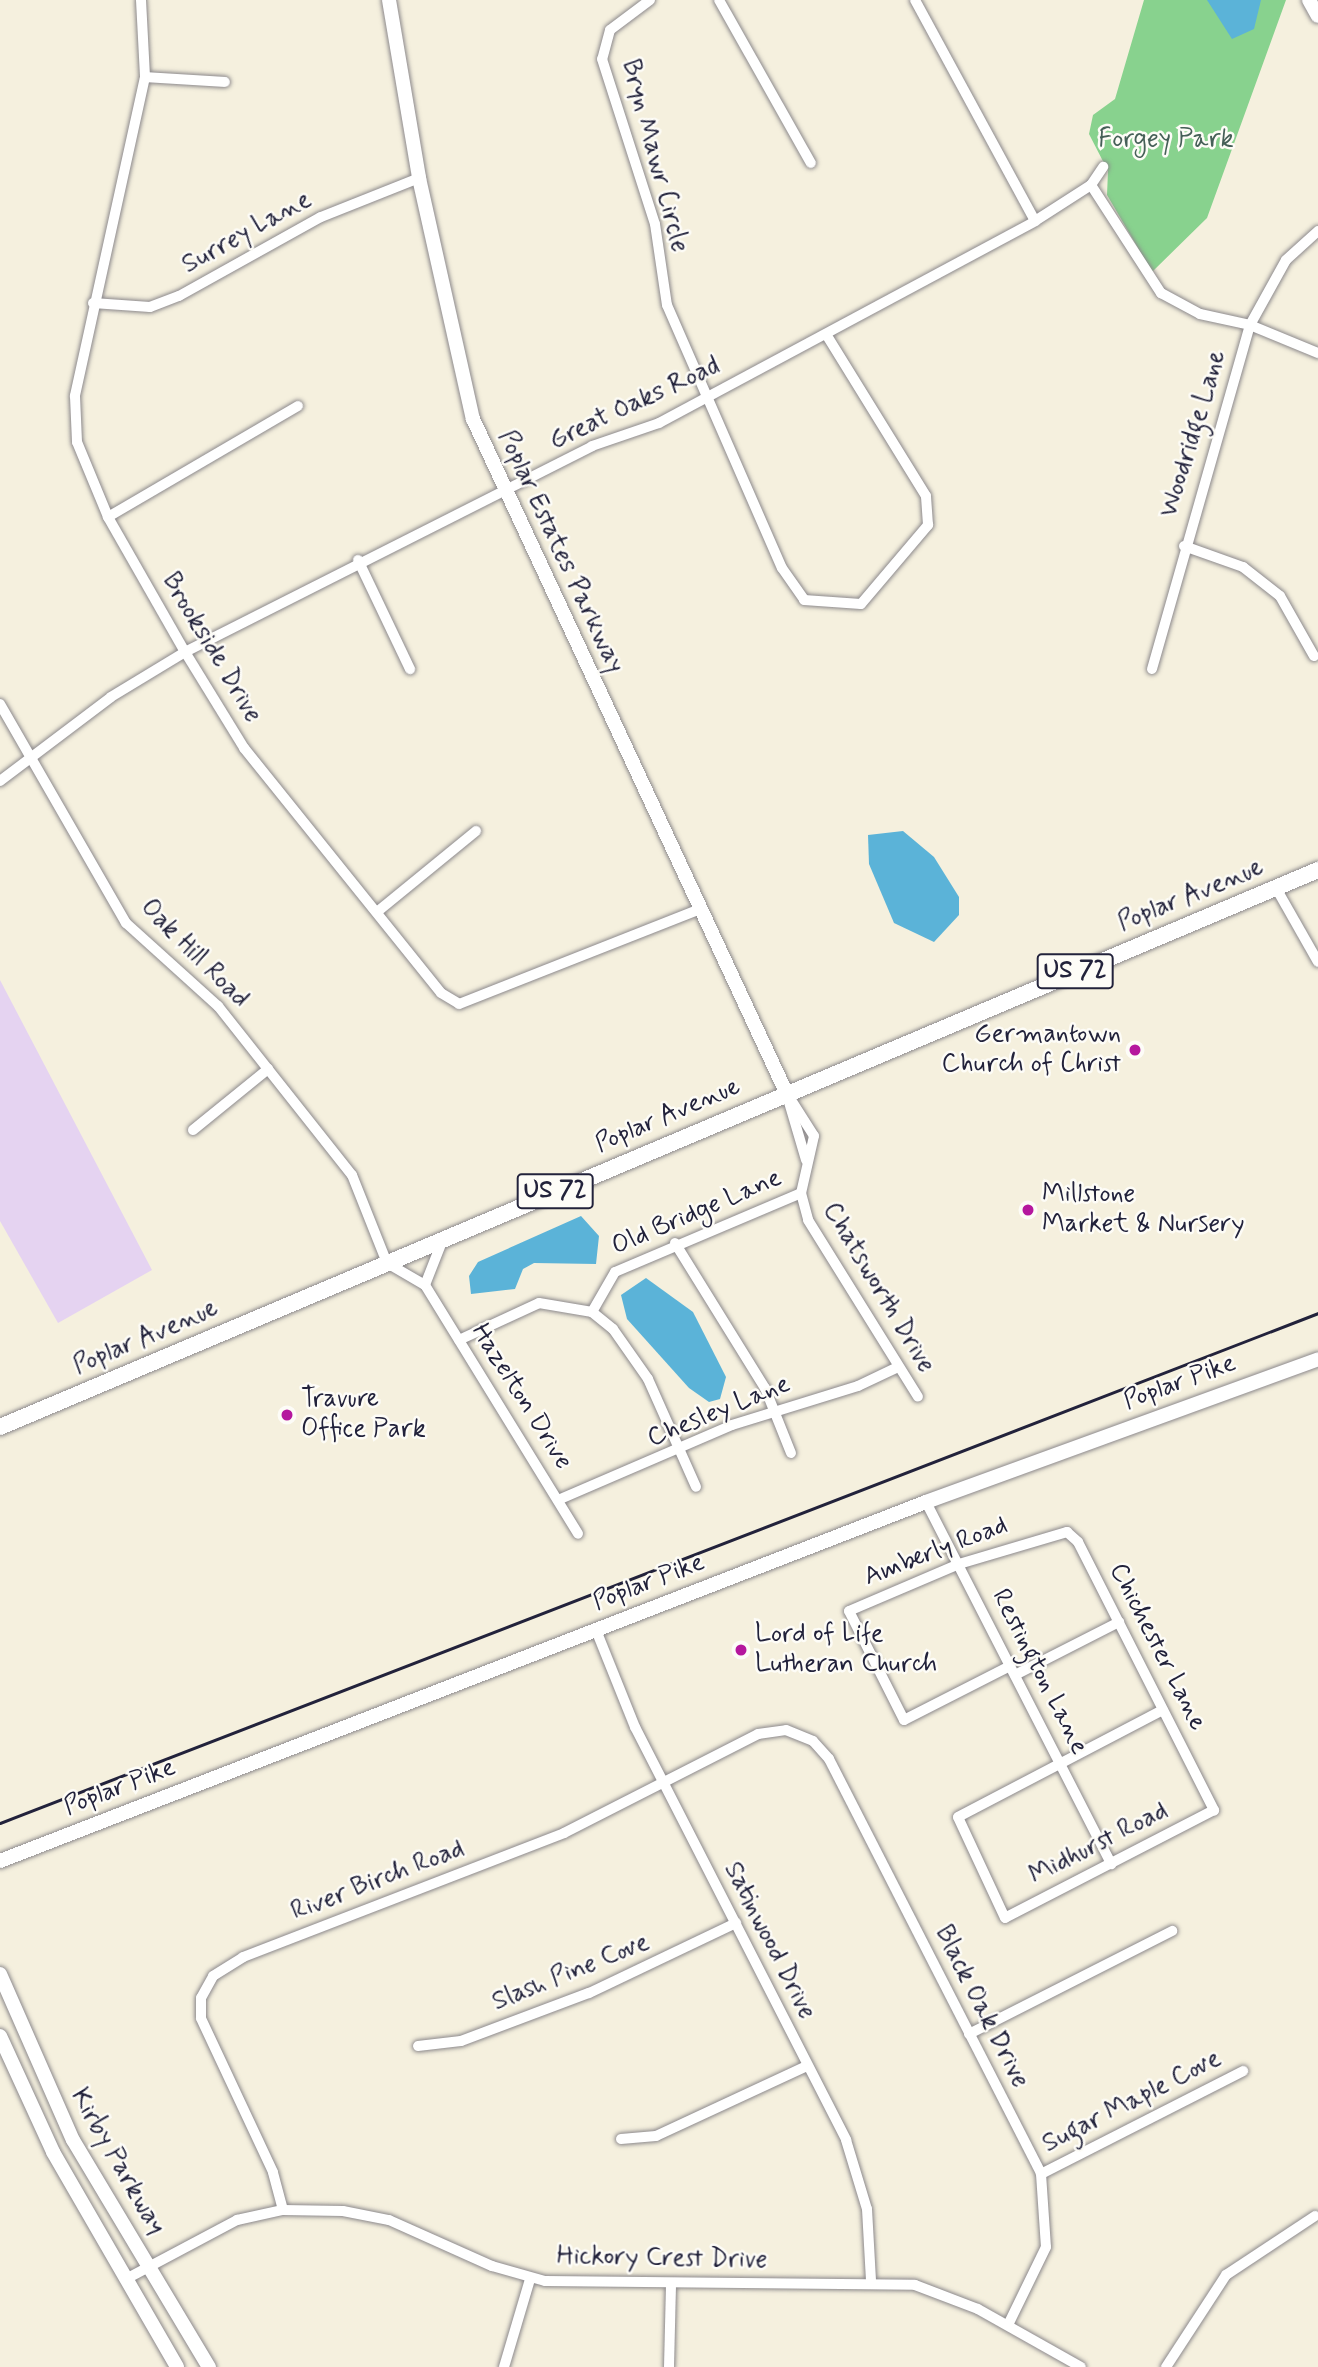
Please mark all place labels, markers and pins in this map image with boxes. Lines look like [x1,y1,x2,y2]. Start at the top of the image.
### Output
place label: Germantown Church of Christ [934,1019,1121,1080]
marker: Germantown Church of Christ [1127,1042,1143,1058]
place label: Millstone Market & Nursery [1042,1179,1245,1240]
marker: Millstone Market & Nursery [1020,1202,1036,1218]
place label: Travure Office Park [301,1384,425,1446]
marker: Travure Office Park [279,1407,295,1423]
place label: Lord of Life Lutheran Church [755,1619,943,1680]
marker: Lord of Life Lutheran Church [733,1642,749,1658]

